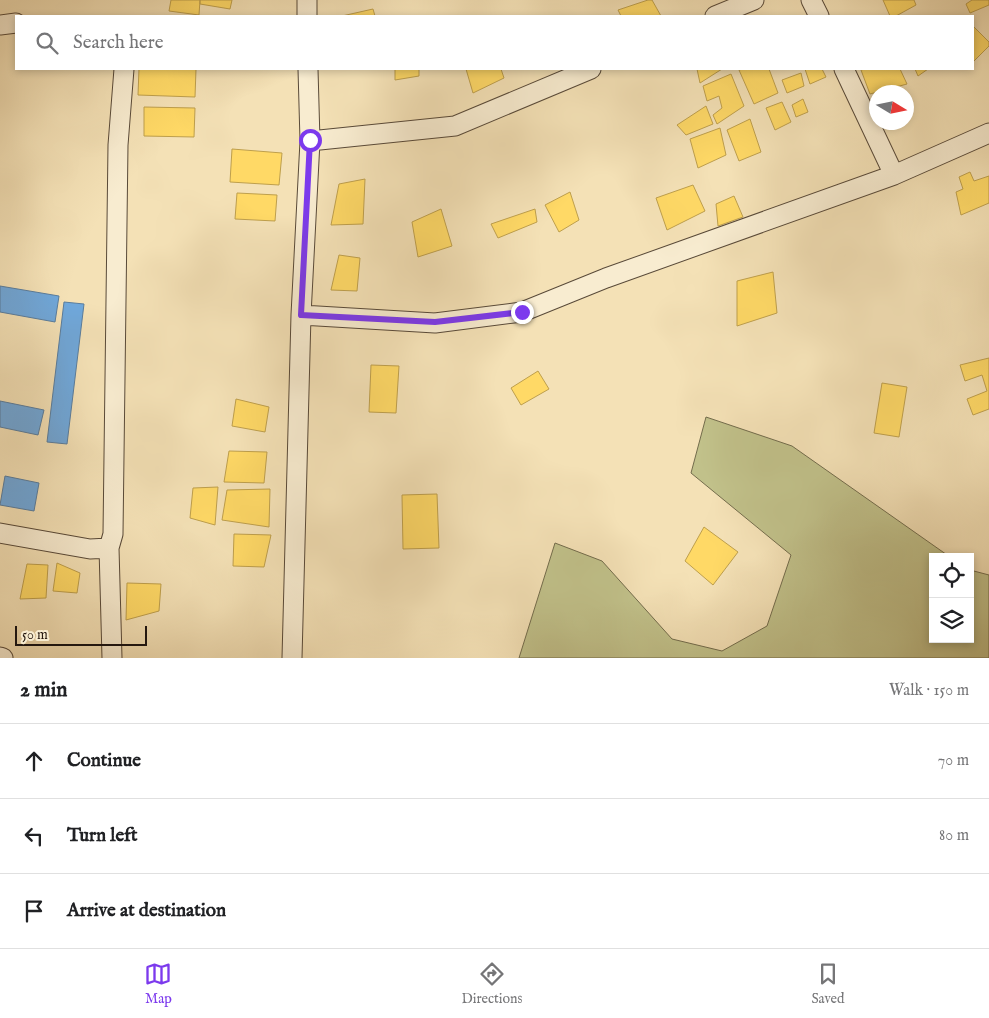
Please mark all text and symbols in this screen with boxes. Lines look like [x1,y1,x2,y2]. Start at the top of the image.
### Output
search box [15,15,974,70]
icon: search [33,29,61,57]
text: Search here [73,31,164,55]
north arrow [869,85,914,130]
route start [299,129,322,152]
route end [511,301,534,324]
map controls [929,553,974,643]
button: locate [929,553,974,598]
button: layers [929,598,974,643]
scale bar [15,623,148,646]
text: 50 m [22,626,48,644]
text: 2 min [20,677,67,704]
text: Walk · 150 m [889,681,969,701]
icon: ahead [20,747,48,775]
text: Continue [67,749,141,773]
text: 70 m [938,751,969,771]
icon: left [20,822,48,850]
text: Turn left [67,824,138,848]
text: 80 m [939,826,969,846]
icon: arrive [20,897,48,925]
text: Arrive at destination [67,899,226,923]
tab: Map [144,960,172,1008]
tab: Directions [461,960,522,1008]
tab: Saved [811,960,844,1008]

